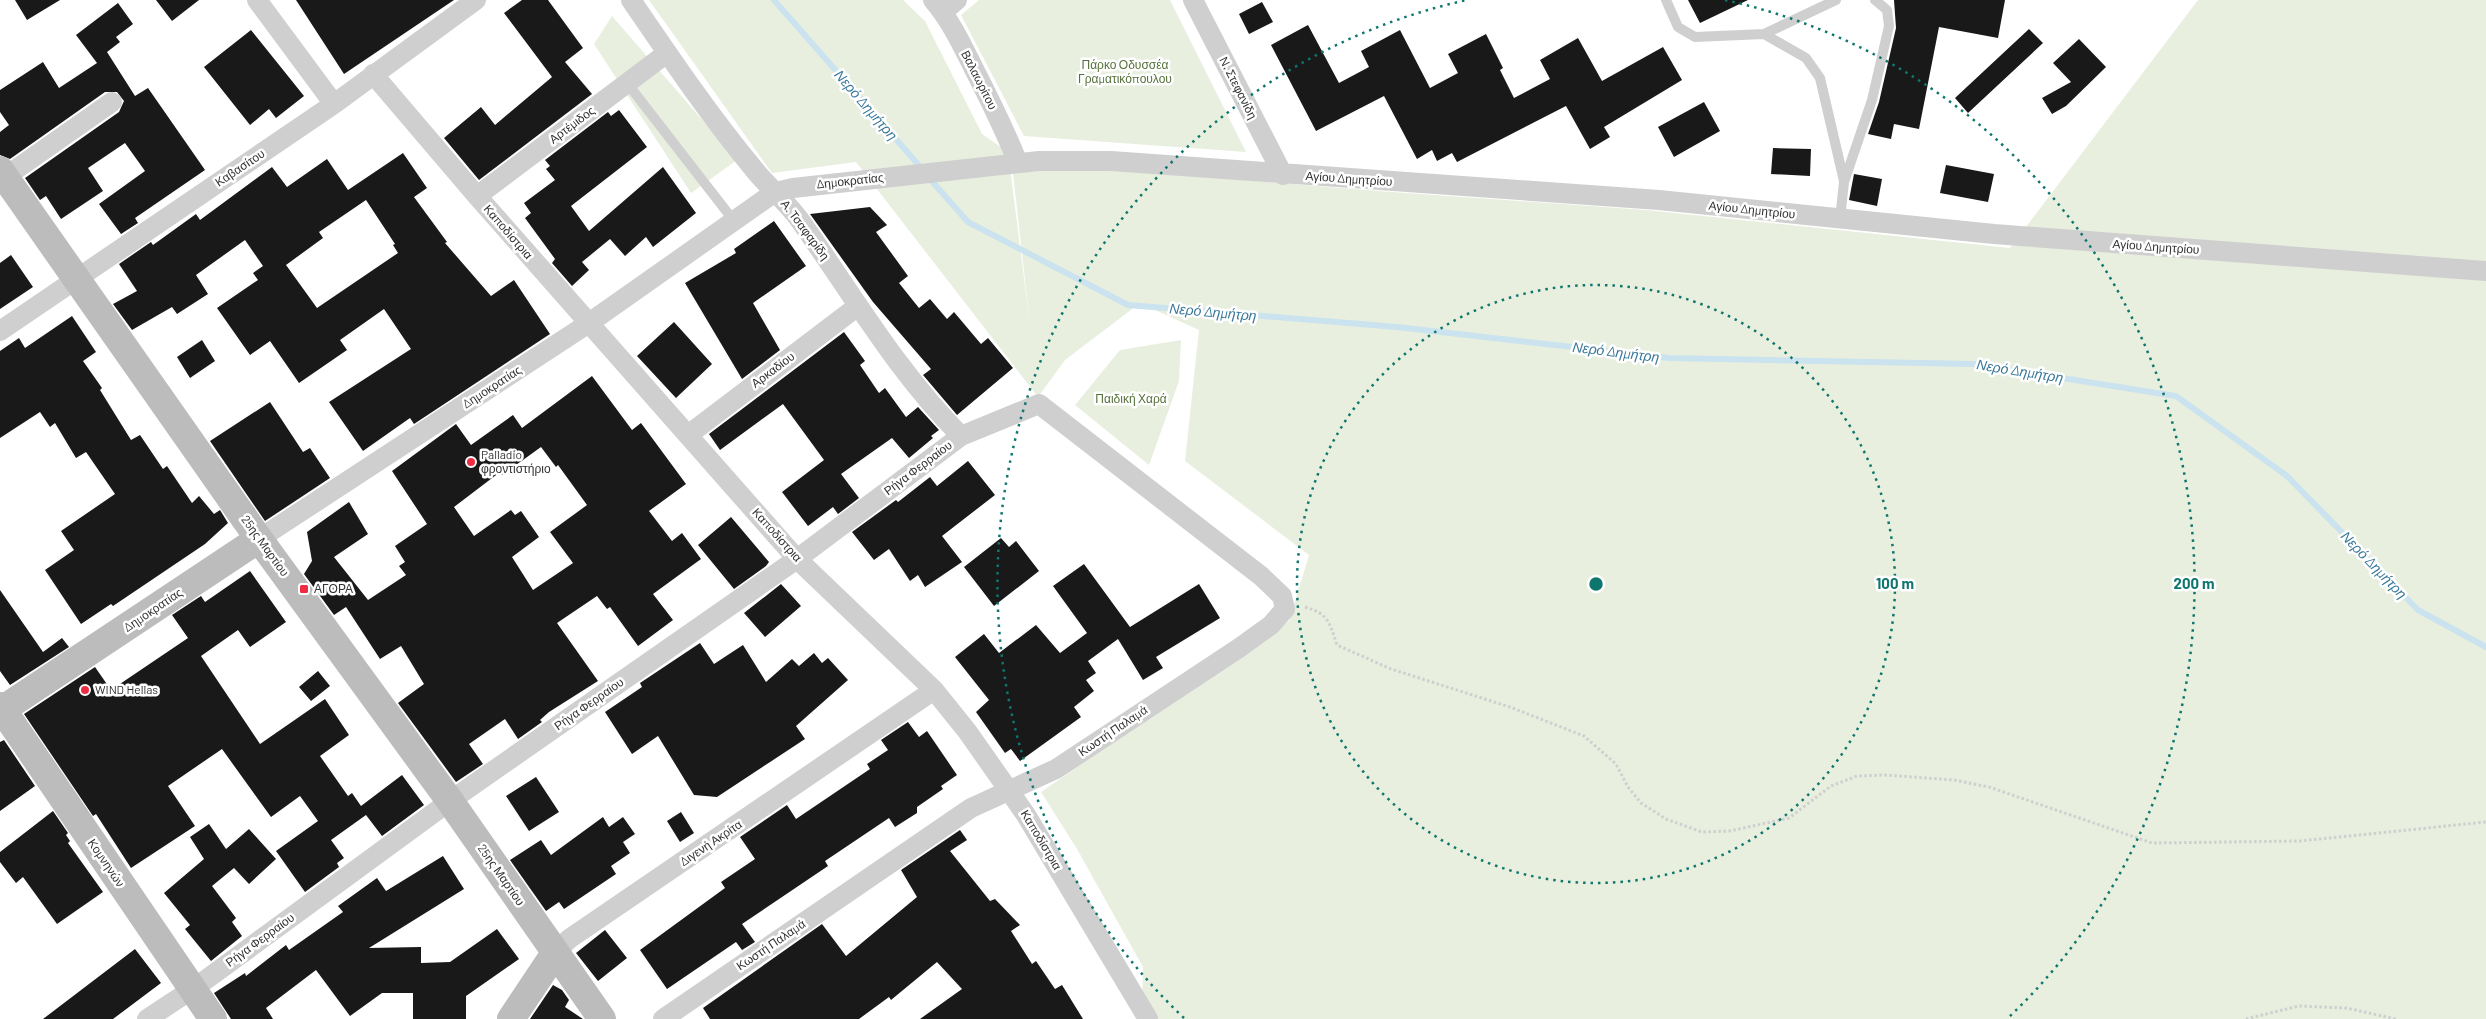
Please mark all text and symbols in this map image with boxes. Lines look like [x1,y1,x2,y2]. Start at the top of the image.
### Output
street label: Βαλαωρίτου [958,48,1001,112]
street label: Ν. Στεφανίδη [1216,54,1261,122]
park label: Πάρκο Οδυσσέα Γραματικόπουλου [1078,57,1172,86]
water label: Νερό Δημήτρη [831,66,902,143]
street label: Αρτέμιδος [546,103,598,147]
street label: Καβασίτου [212,146,267,190]
street label: Αγίου Δημητρίου [1305,168,1393,189]
street label: Δημοκρατίας [816,169,884,191]
street label: Α. Τσαφαρίδη [778,197,833,263]
street label: Αγίου Δημητρίου [1708,197,1796,222]
street label: Καποδίστρια [481,201,536,262]
street label: Αγίου Δημητρίου [2112,236,2200,257]
water label: Νερό Δημήτρη [1169,299,1258,324]
water label: Νερό Δημήτρη [1572,338,1661,365]
street label: Αρκαδίου [748,349,797,391]
water label: Νερό Δημήτρη [1976,355,2065,386]
street label: Δημοκρατίας [459,362,524,411]
park label: Παιδική Χαρά [1095,391,1167,406]
street label: Ρήγα Φερραίου [881,437,955,498]
place label: Palladio φροντιστήριο [481,447,551,476]
marker: Palladio φροντιστήριο [465,456,477,468]
street label: Καποδίστρια [749,505,805,565]
street label: 25ης Μαρτίου [238,512,293,579]
water label: Νερό Δημήτρη [2338,527,2411,602]
text: 100 m [1876,574,1914,592]
text: 200 m [2173,574,2215,592]
centre of rings [1587,575,1605,593]
place label: ΑΓΟΡΑ [314,581,353,595]
marker: ΑΓΟΡΑ [298,583,310,595]
street label: Δημοκρατίας [121,584,185,635]
street label: Ρήγα Φερραίου [551,674,626,733]
place label: WIND Hellas [95,682,158,696]
marker: WIND Hellas [79,684,91,696]
street label: Κωστή Παλαμά [1075,702,1150,759]
street label: Καποδίστρια [1018,807,1065,872]
street label: Διγενή Ακρίτα [677,816,745,869]
street label: Κομνηνών [85,836,128,890]
street label: 25ης Μαρτίου [475,841,528,908]
street label: Ρήγα Φερραίου [222,910,297,970]
street label: Κωστή Παλαμά [733,916,808,973]

